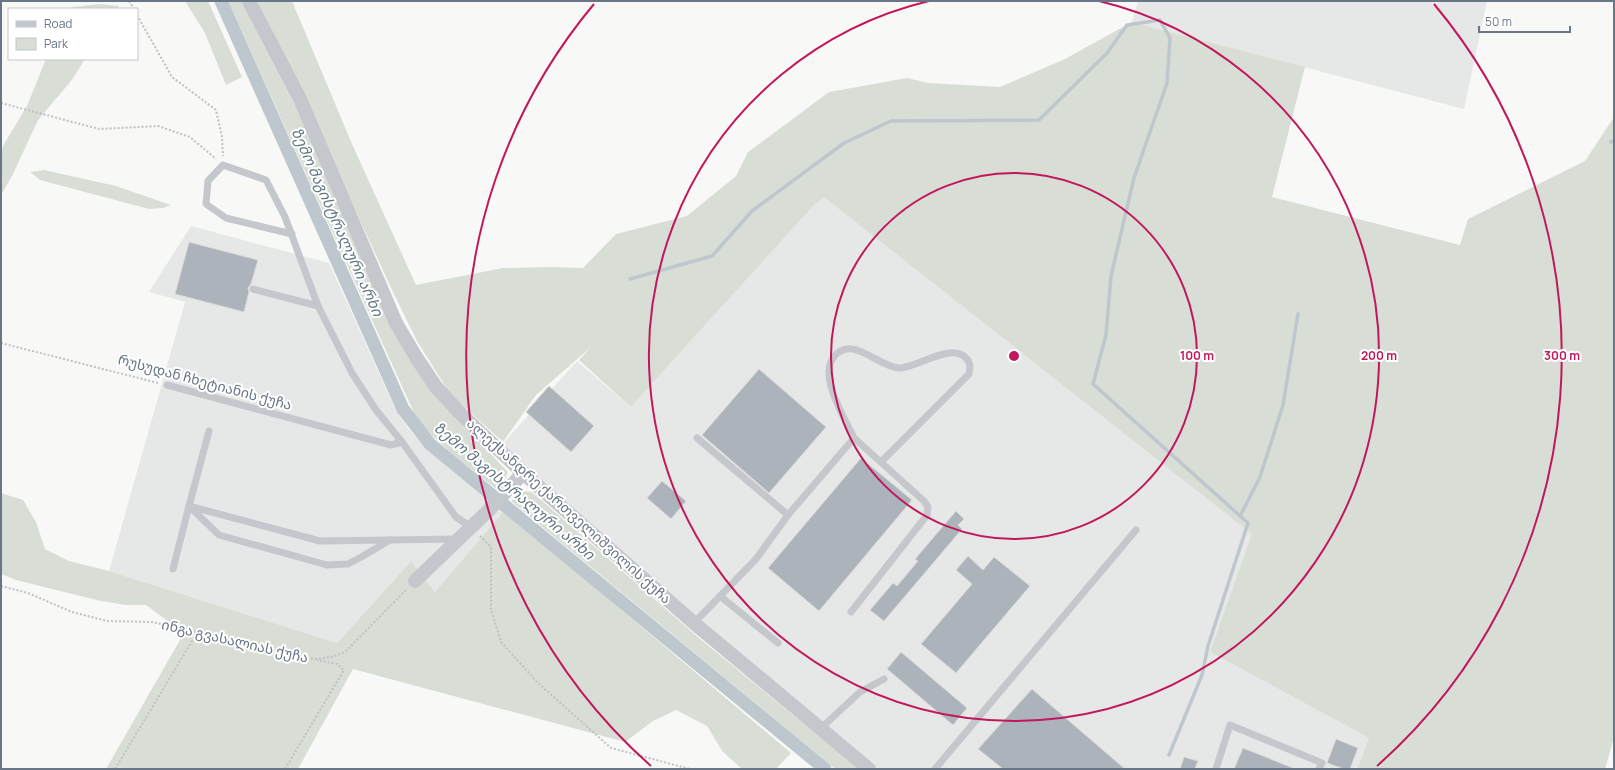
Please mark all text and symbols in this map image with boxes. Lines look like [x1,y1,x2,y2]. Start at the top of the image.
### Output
legend [8,8,138,60]
scale bar [1479,8,1570,34]
text: 50 m [1485,13,1512,30]
text: Road [44,15,72,32]
text: Park [44,35,69,52]
water label: ზემო მაგისტრალური არხი [286,124,389,321]
text: 100 m [1180,347,1214,364]
text: 200 m [1361,347,1397,364]
text: 300 m [1544,347,1580,364]
street label: რუსუდან ჩხეტიანის ქუჩა [116,349,294,414]
centre of rings [1007,349,1021,363]
street label: ალექსანდრე ქართველიშვილის ქუჩა [463,414,676,608]
water label: ზემო მაგისტრალური არხი [429,417,600,565]
street label: ინგა გვასალიას ქუჩა [160,614,310,667]

